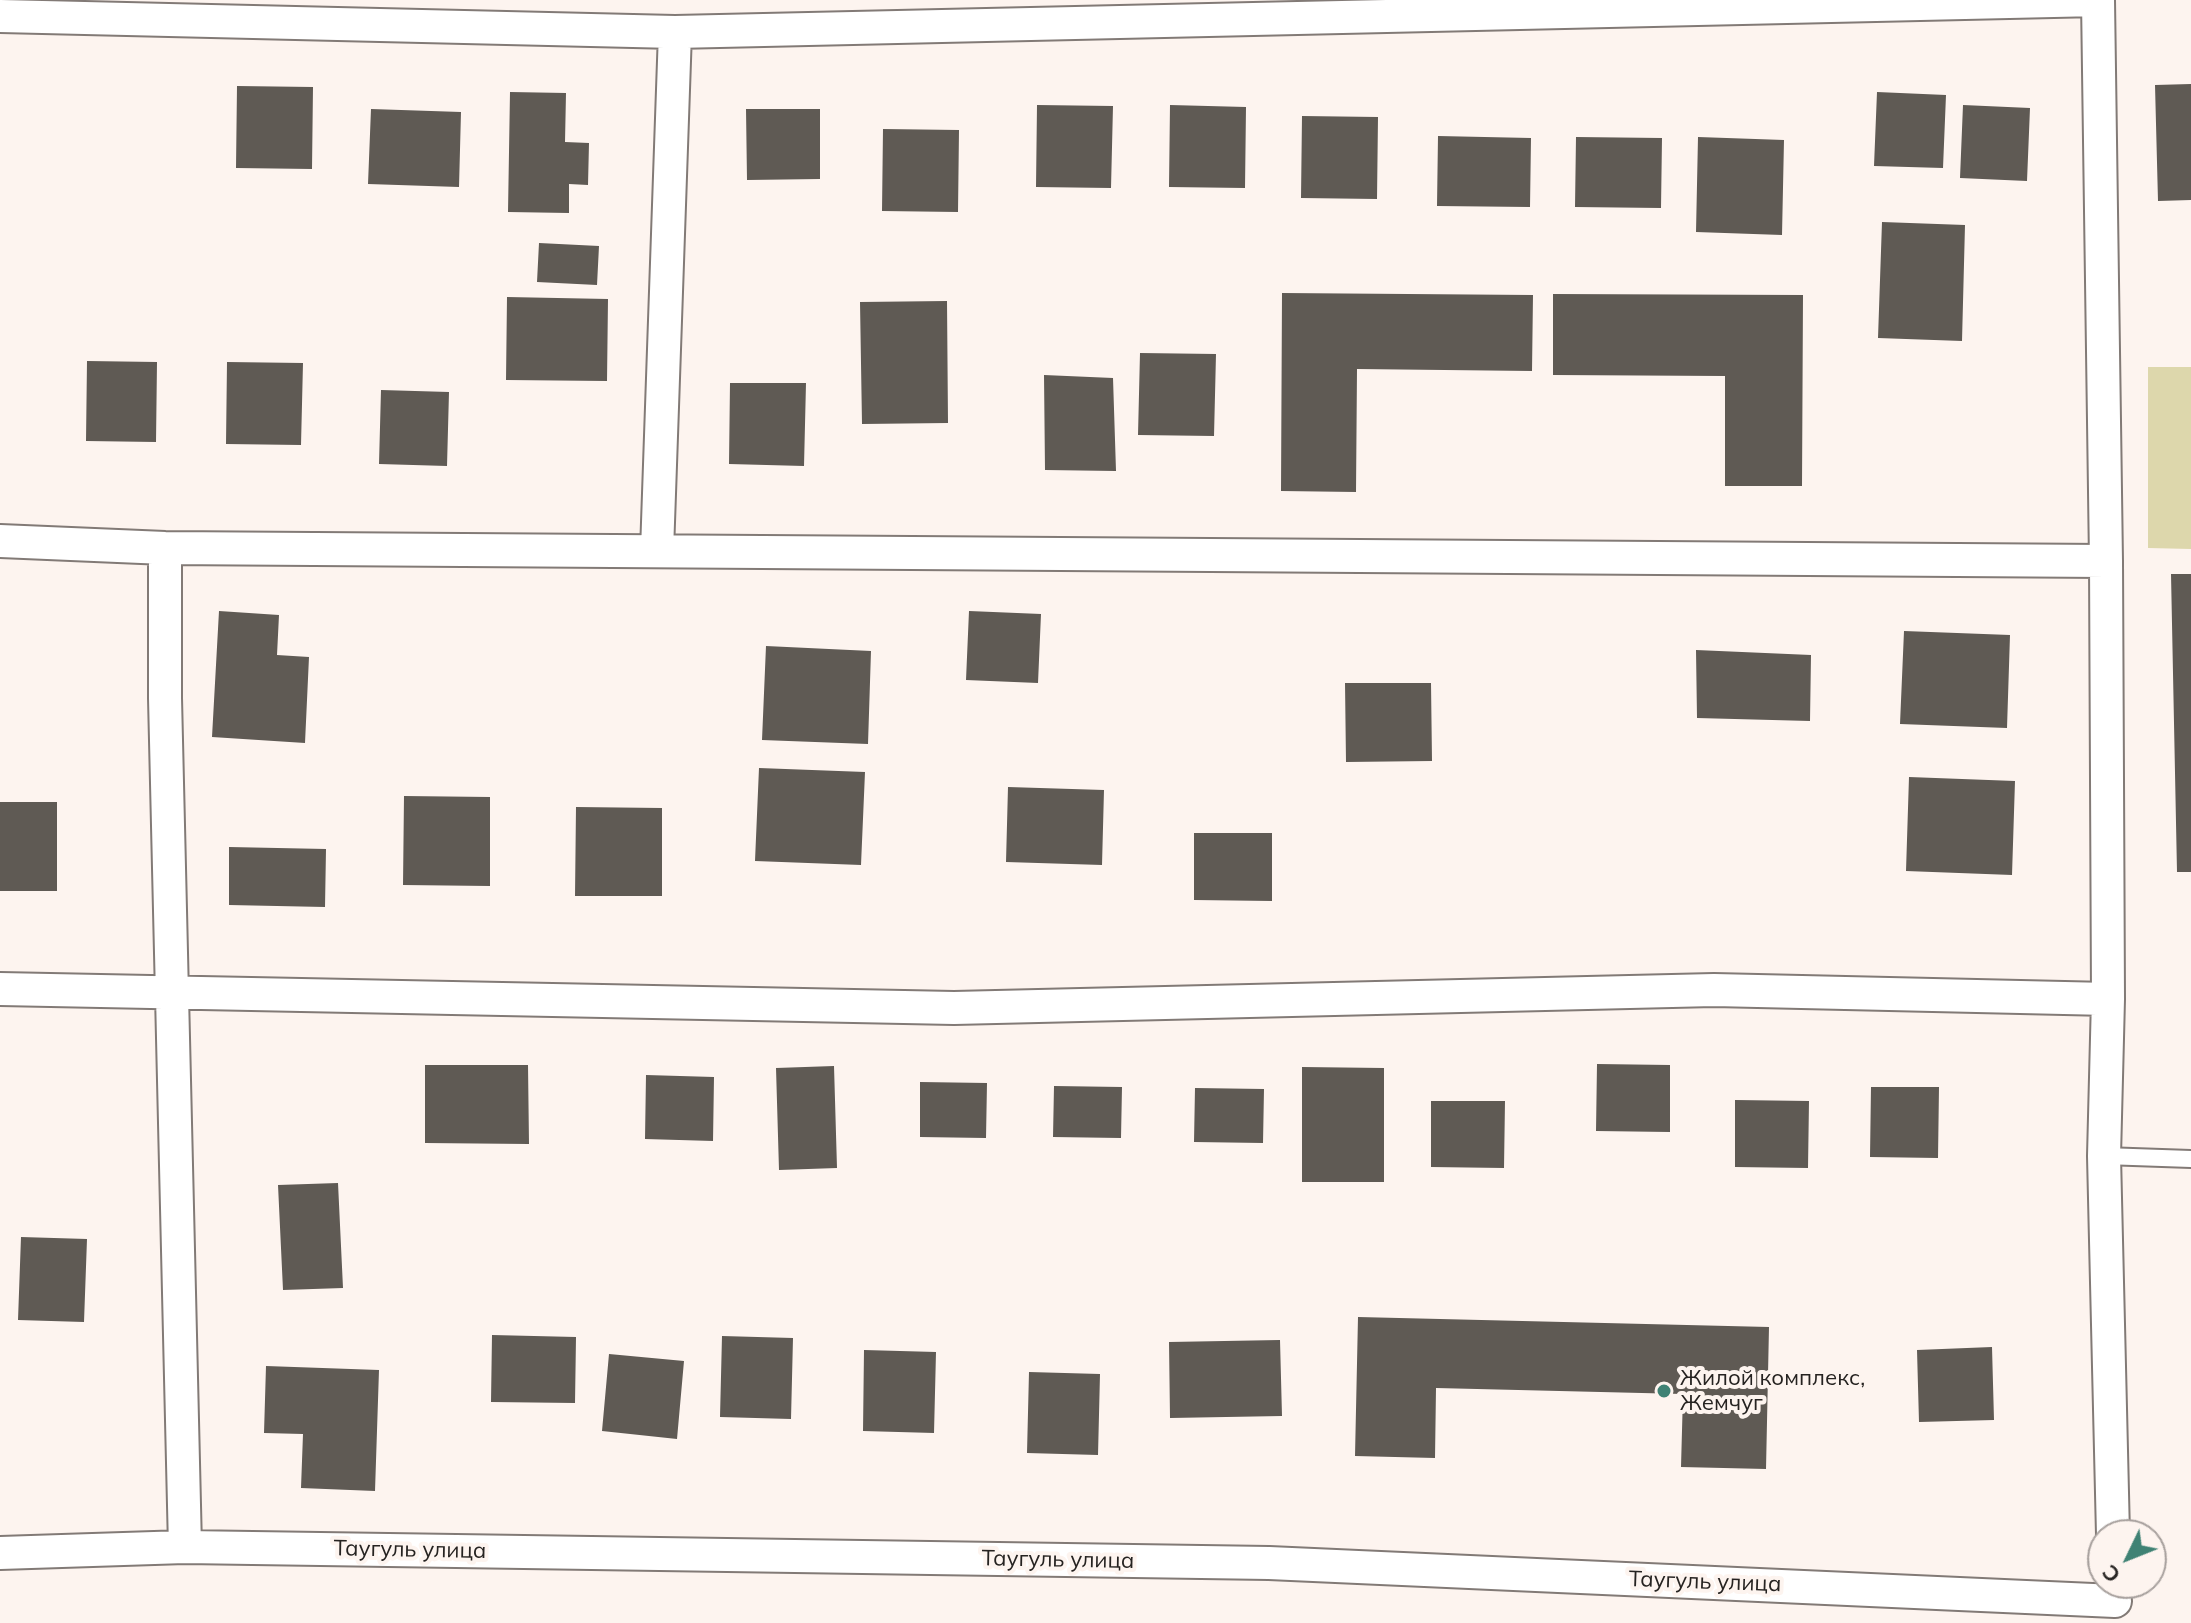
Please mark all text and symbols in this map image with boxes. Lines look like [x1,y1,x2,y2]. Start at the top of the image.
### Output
place label: Жилой комплекс, Жемчуг [1680,1365,1865,1416]
marker: Жилой комплекс, Жемчуг [1655,1382,1673,1400]
north arrow [2087,1519,2167,1599]
street label: Таугуль улица [333,1535,487,1565]
street label: Таугуль улица [981,1545,1135,1575]
text: С [2096,1559,2126,1589]
street label: Таугуль улица [1628,1566,1782,1598]

